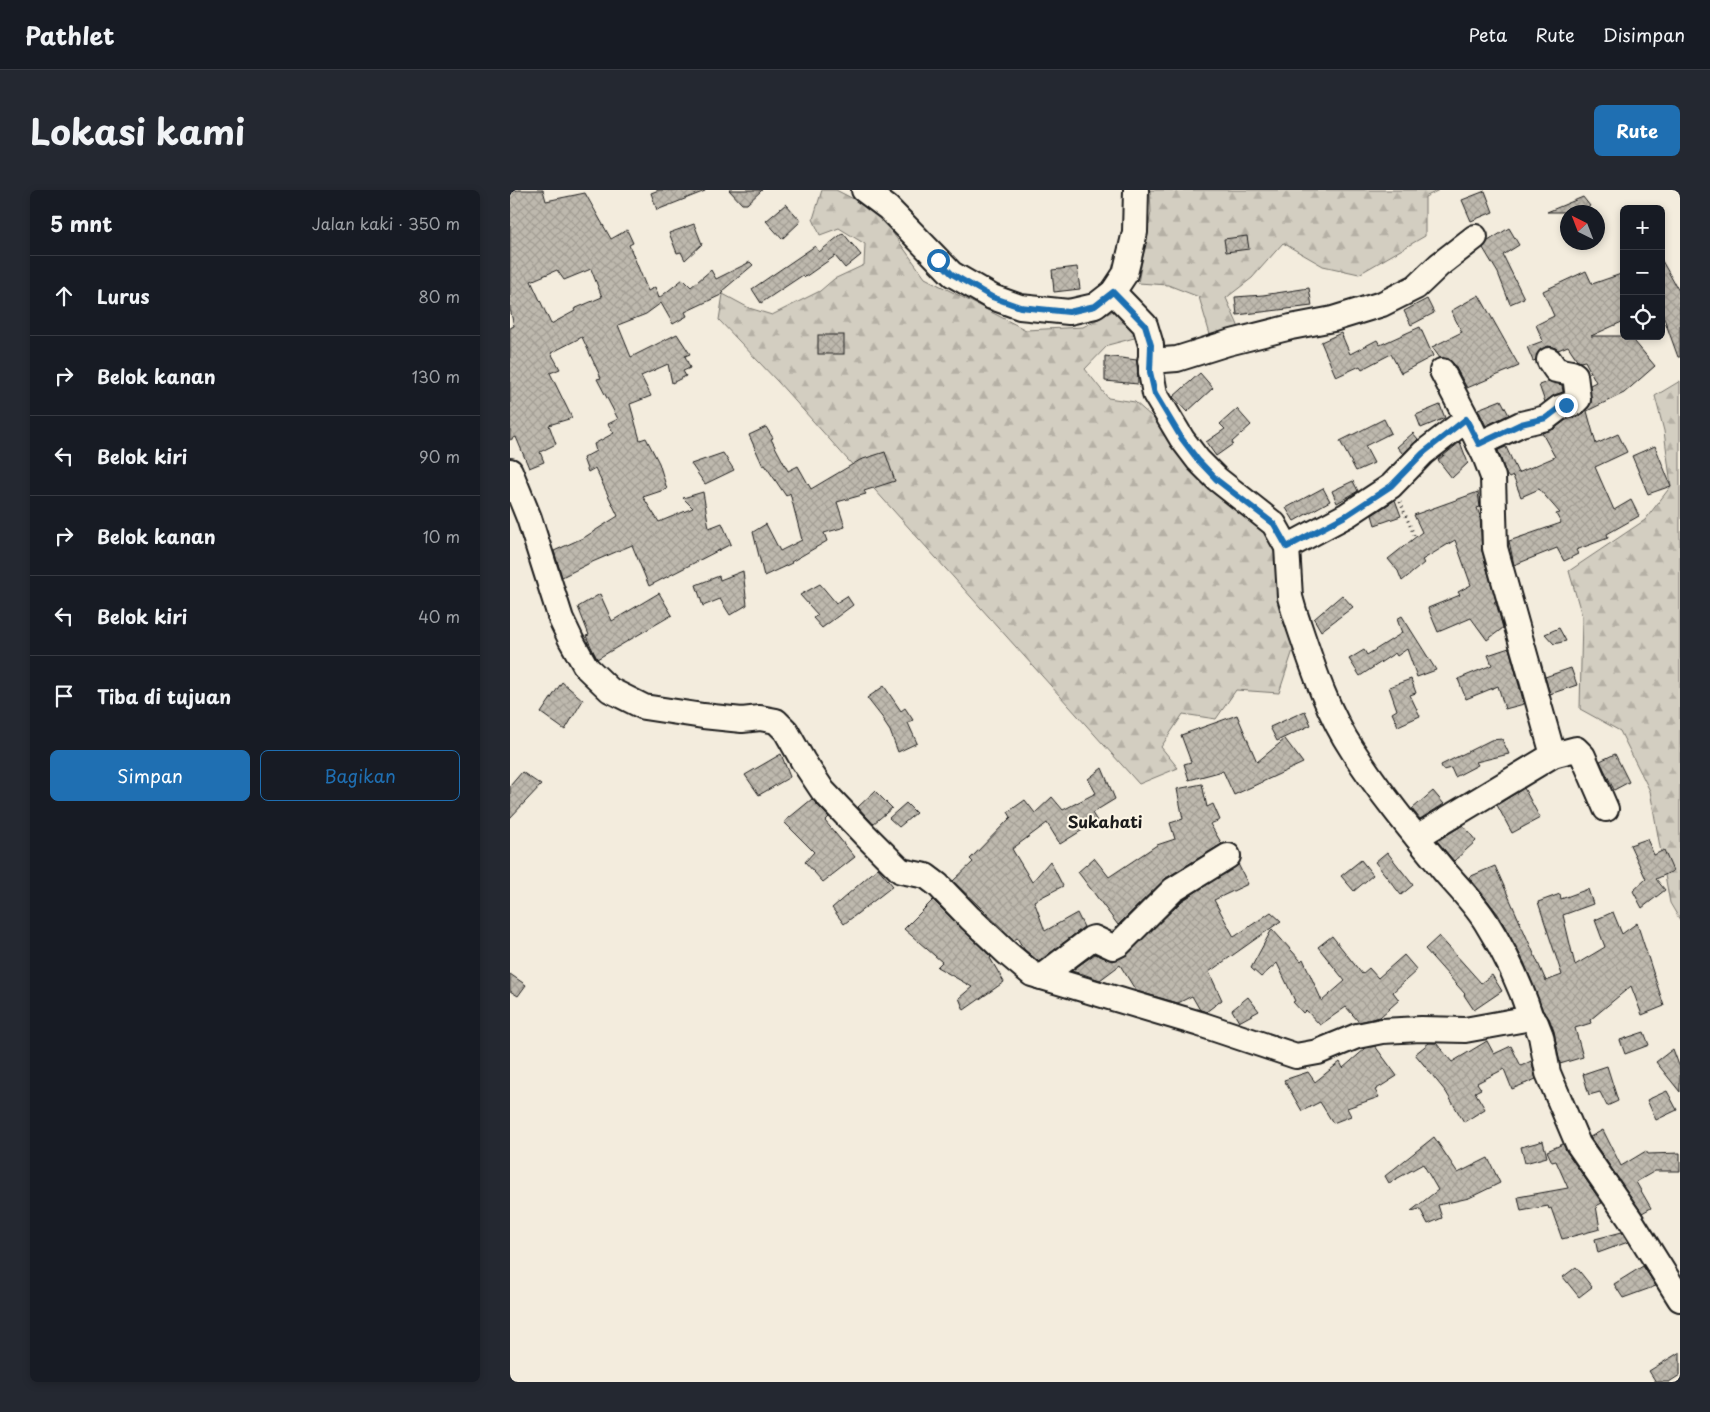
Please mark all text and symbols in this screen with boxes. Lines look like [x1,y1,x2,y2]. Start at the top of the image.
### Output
text: Pathlet [25,17,115,53]
text: Peta [1468,21,1507,48]
text: Rute [1535,21,1575,48]
text: Disimpan [1603,21,1685,48]
text: Lokasi kami [30,104,245,157]
button: Rute [1594,105,1680,156]
north arrow [1560,205,1605,250]
map controls [1620,205,1665,340]
button: + [1620,205,1665,250]
text: 5 mnt [50,207,113,239]
text: Jalan kaki · 350 m [312,211,460,235]
route start [927,249,950,272]
button: − [1620,250,1665,295]
icon: ahead [50,282,78,310]
text: Lurus [97,282,150,310]
text: 80 m [418,284,460,308]
button: locate [1620,295,1665,340]
icon: right [50,362,78,390]
text: Belok kanan [97,362,216,390]
text: 130 m [412,364,460,388]
route end [1555,394,1578,417]
icon: left [50,442,78,470]
text: Belok kiri [97,442,187,470]
text: 90 m [419,444,460,468]
icon: right [50,522,78,550]
text: Belok kanan [97,522,216,550]
text: 10 m [423,524,460,548]
icon: left [50,602,78,630]
text: Belok kiri [97,602,187,630]
text: 40 m [418,604,460,628]
icon: arrive [50,682,78,710]
text: Tiba di tujuan [97,682,231,710]
button: Simpan [50,750,250,801]
button: Bagikan [260,750,460,801]
district label: Sukahati [1068,809,1143,833]

